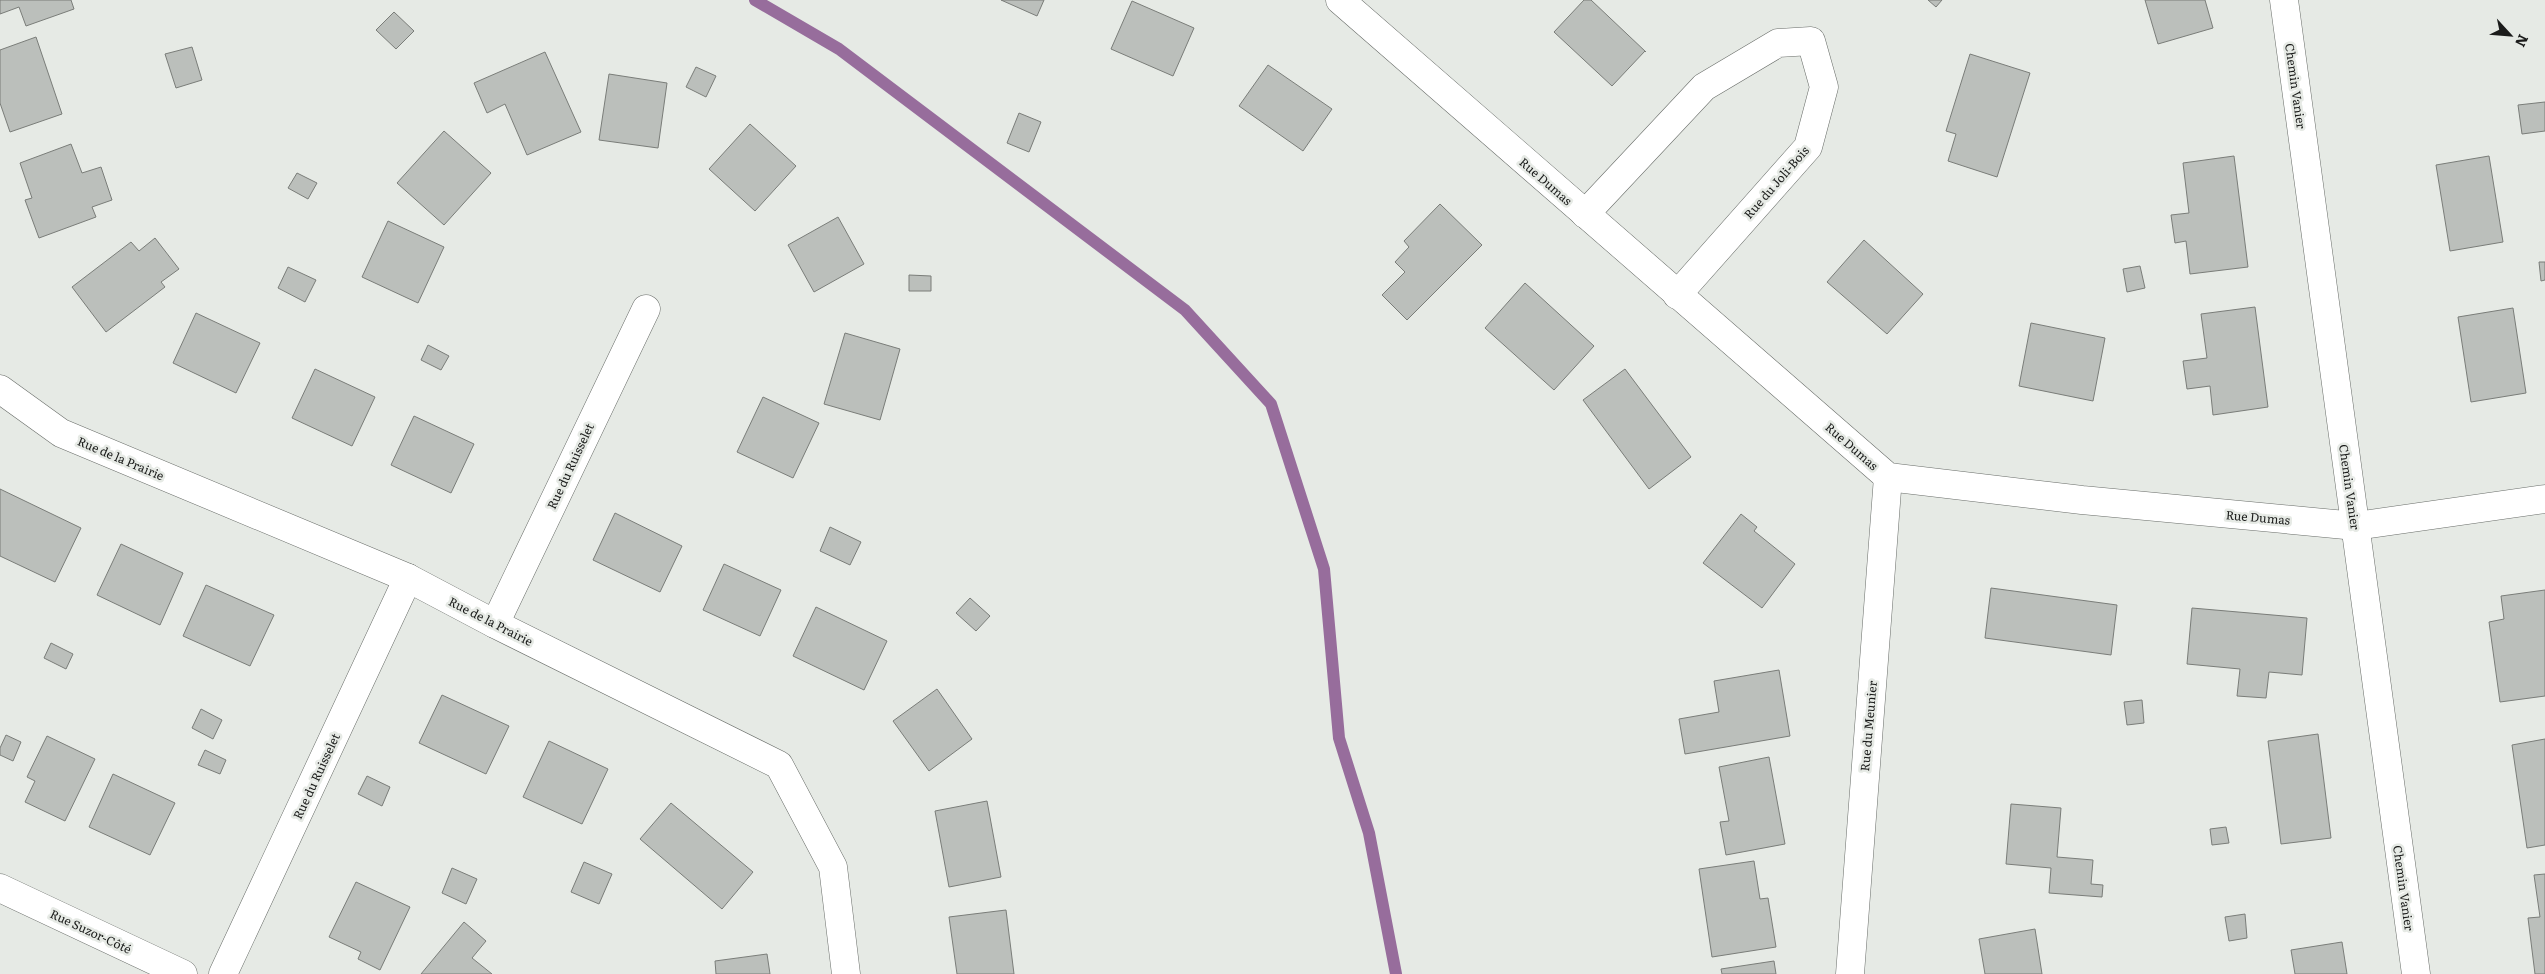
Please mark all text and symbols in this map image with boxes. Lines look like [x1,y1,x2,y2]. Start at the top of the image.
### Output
north arrow [2485,10,2535,60]
text: N [2511,31,2534,51]
street label: Chemin Vanier [2281,42,2311,130]
street label: Rue du Joli-Bois [1739,141,1813,222]
street label: Rue Dumas [1516,153,1577,209]
street label: Rue Dumas [1822,418,1883,474]
street label: Rue du Ruisselet [542,420,598,512]
street label: Rue de la Prairie [75,432,167,484]
street label: Chemin Vanier [2335,443,2365,531]
street label: Rue Dumas [2225,505,2292,529]
street label: Rue de la Prairie [446,592,536,650]
street label: Rue du Meunier [1855,680,1881,772]
street label: Rue du Ruisselet [288,730,344,822]
street label: Chemin Vanier [2389,844,2419,932]
street label: Rue Suzor-Côté [47,904,135,958]

